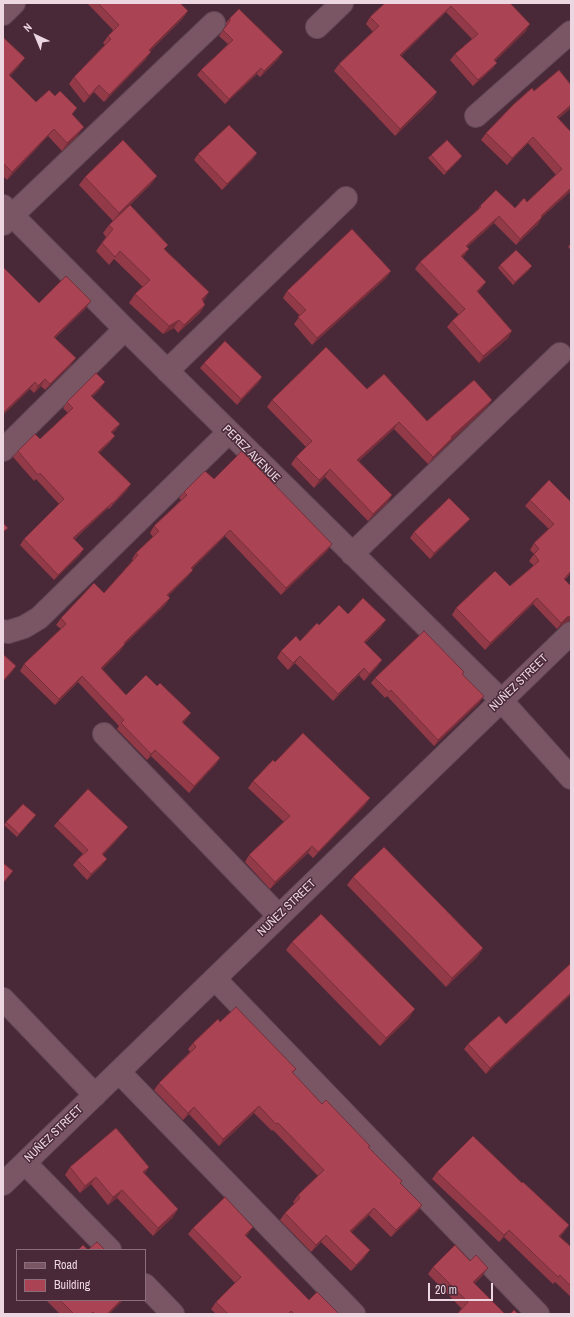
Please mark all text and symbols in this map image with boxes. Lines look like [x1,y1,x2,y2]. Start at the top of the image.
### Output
north arrow [16,16,56,56]
text: N [20,20,35,35]
street label: PEREZ AVENUE [219,422,283,486]
street label: NUÑEZ STREET [487,652,551,714]
street label: NUÑEZ STREET [255,877,319,939]
street label: NUÑEZ STREET [22,1103,86,1165]
legend [16,1249,146,1301]
text: Road [54,1257,78,1273]
scale bar [430,1275,495,1301]
text: Building [54,1277,90,1293]
text: 20 m [435,1282,457,1298]

